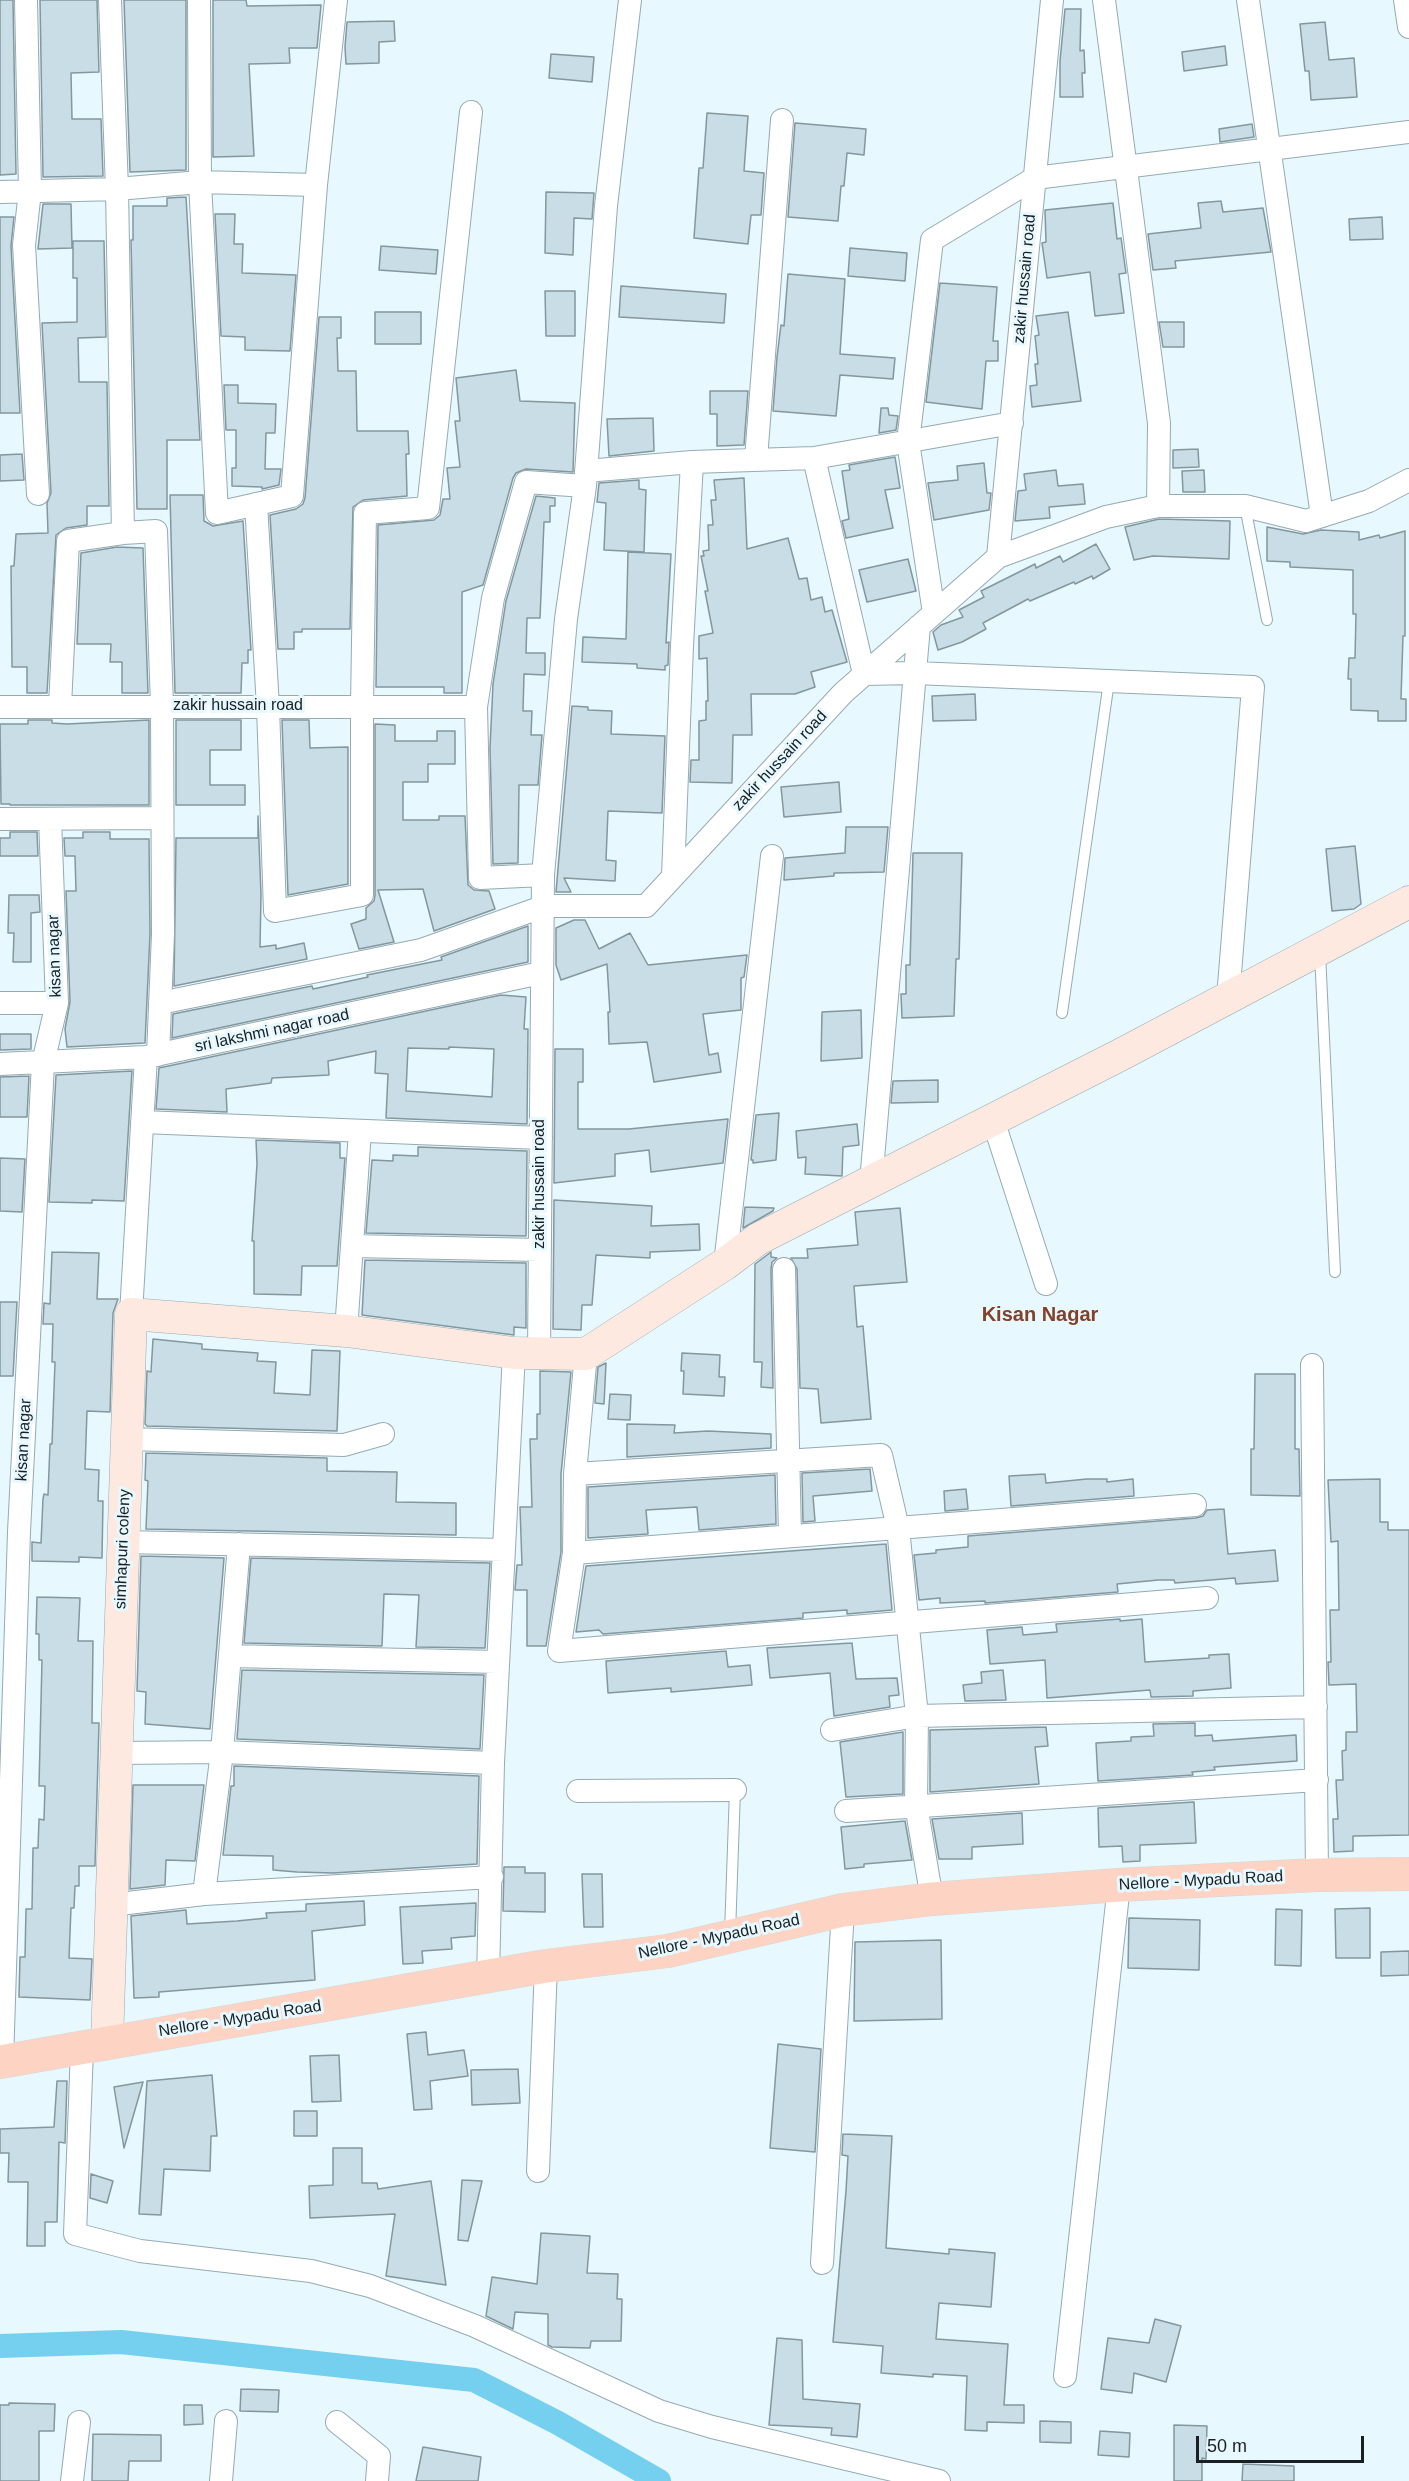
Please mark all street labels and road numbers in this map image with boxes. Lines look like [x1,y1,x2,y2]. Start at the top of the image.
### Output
street label: zakir hussain road [1010,213,1040,345]
street label: zakir hussain road [173,696,303,716]
street label: zakir hussain road [729,707,831,815]
street label: kisan nagar [44,914,66,998]
street label: sri lakshmi nagar road [193,1005,351,1057]
street label: zakir hussain road [530,1119,550,1249]
street label: kisan nagar [12,1398,36,1482]
street label: simhapuri coleny [111,1489,135,1609]
street label: Nellore - Mypadu Road [1118,1867,1284,1895]
street label: Nellore - Mypadu Road [637,1911,801,1963]
street label: Nellore - Mypadu Road [157,1997,323,2041]

